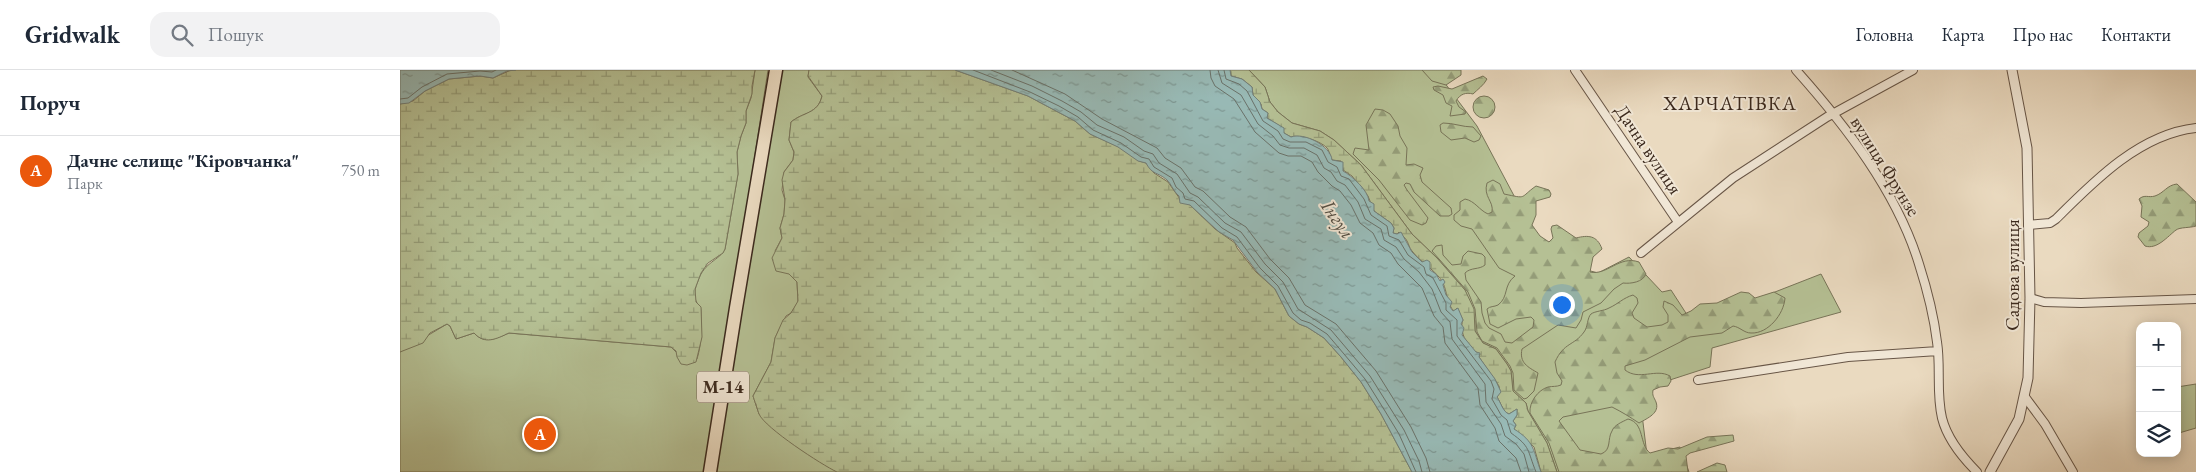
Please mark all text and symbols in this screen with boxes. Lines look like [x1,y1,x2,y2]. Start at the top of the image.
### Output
search box [150,12,500,57]
text: Gridwalk [25,19,120,50]
icon: search [168,21,196,49]
text: Пошук [208,22,264,47]
text: Головна [1856,23,1913,46]
text: Карта [1941,23,1984,46]
text: Про нас [2012,23,2073,46]
text: Контакти [2101,23,2171,46]
text: Поруч [20,89,80,116]
district label: ХАРЧАТІВКА [1662,90,1797,116]
street label: Дачна вулиця [1609,99,1688,200]
street label: вулиця Фрунзе [1845,111,1926,221]
text: Дачне селище "Кіровчанка" [67,148,299,173]
text: A [30,160,42,181]
text: 750 m [341,160,380,181]
text: Парк [67,173,103,194]
water label: Інгул [1315,193,1361,244]
street label: Садова вулиця [2000,219,2025,331]
your location [1549,292,1575,318]
map controls [2136,322,2181,457]
button: + [2136,322,2181,367]
button: − [2136,367,2181,412]
road number: М-14 [697,372,749,402]
button: layers [2136,412,2181,457]
pin: A [524,415,556,453]

